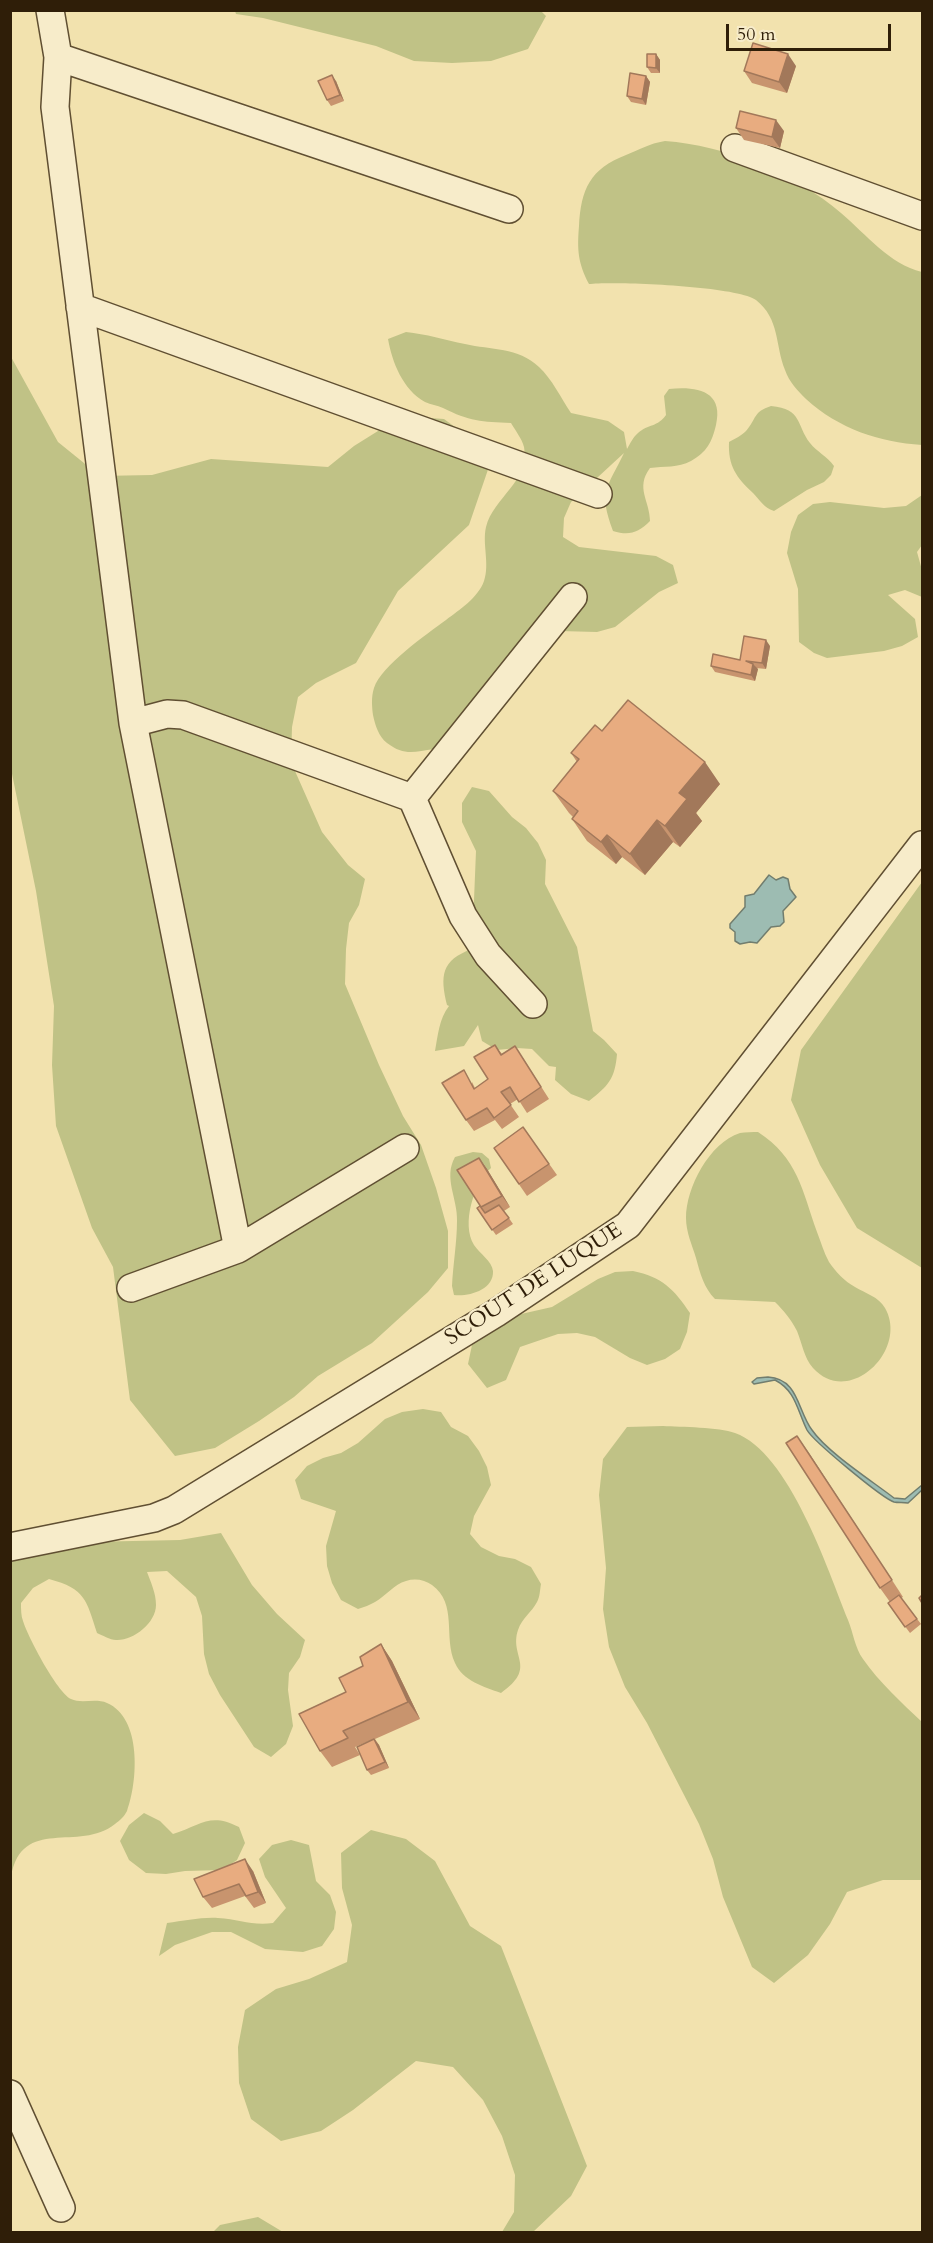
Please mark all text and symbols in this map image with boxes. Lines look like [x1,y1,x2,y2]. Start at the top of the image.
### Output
scale bar [729,12,894,50]
text: 50 m [737,22,776,47]
street label: SCOUT DE LUQUE [440,1218,628,1352]

